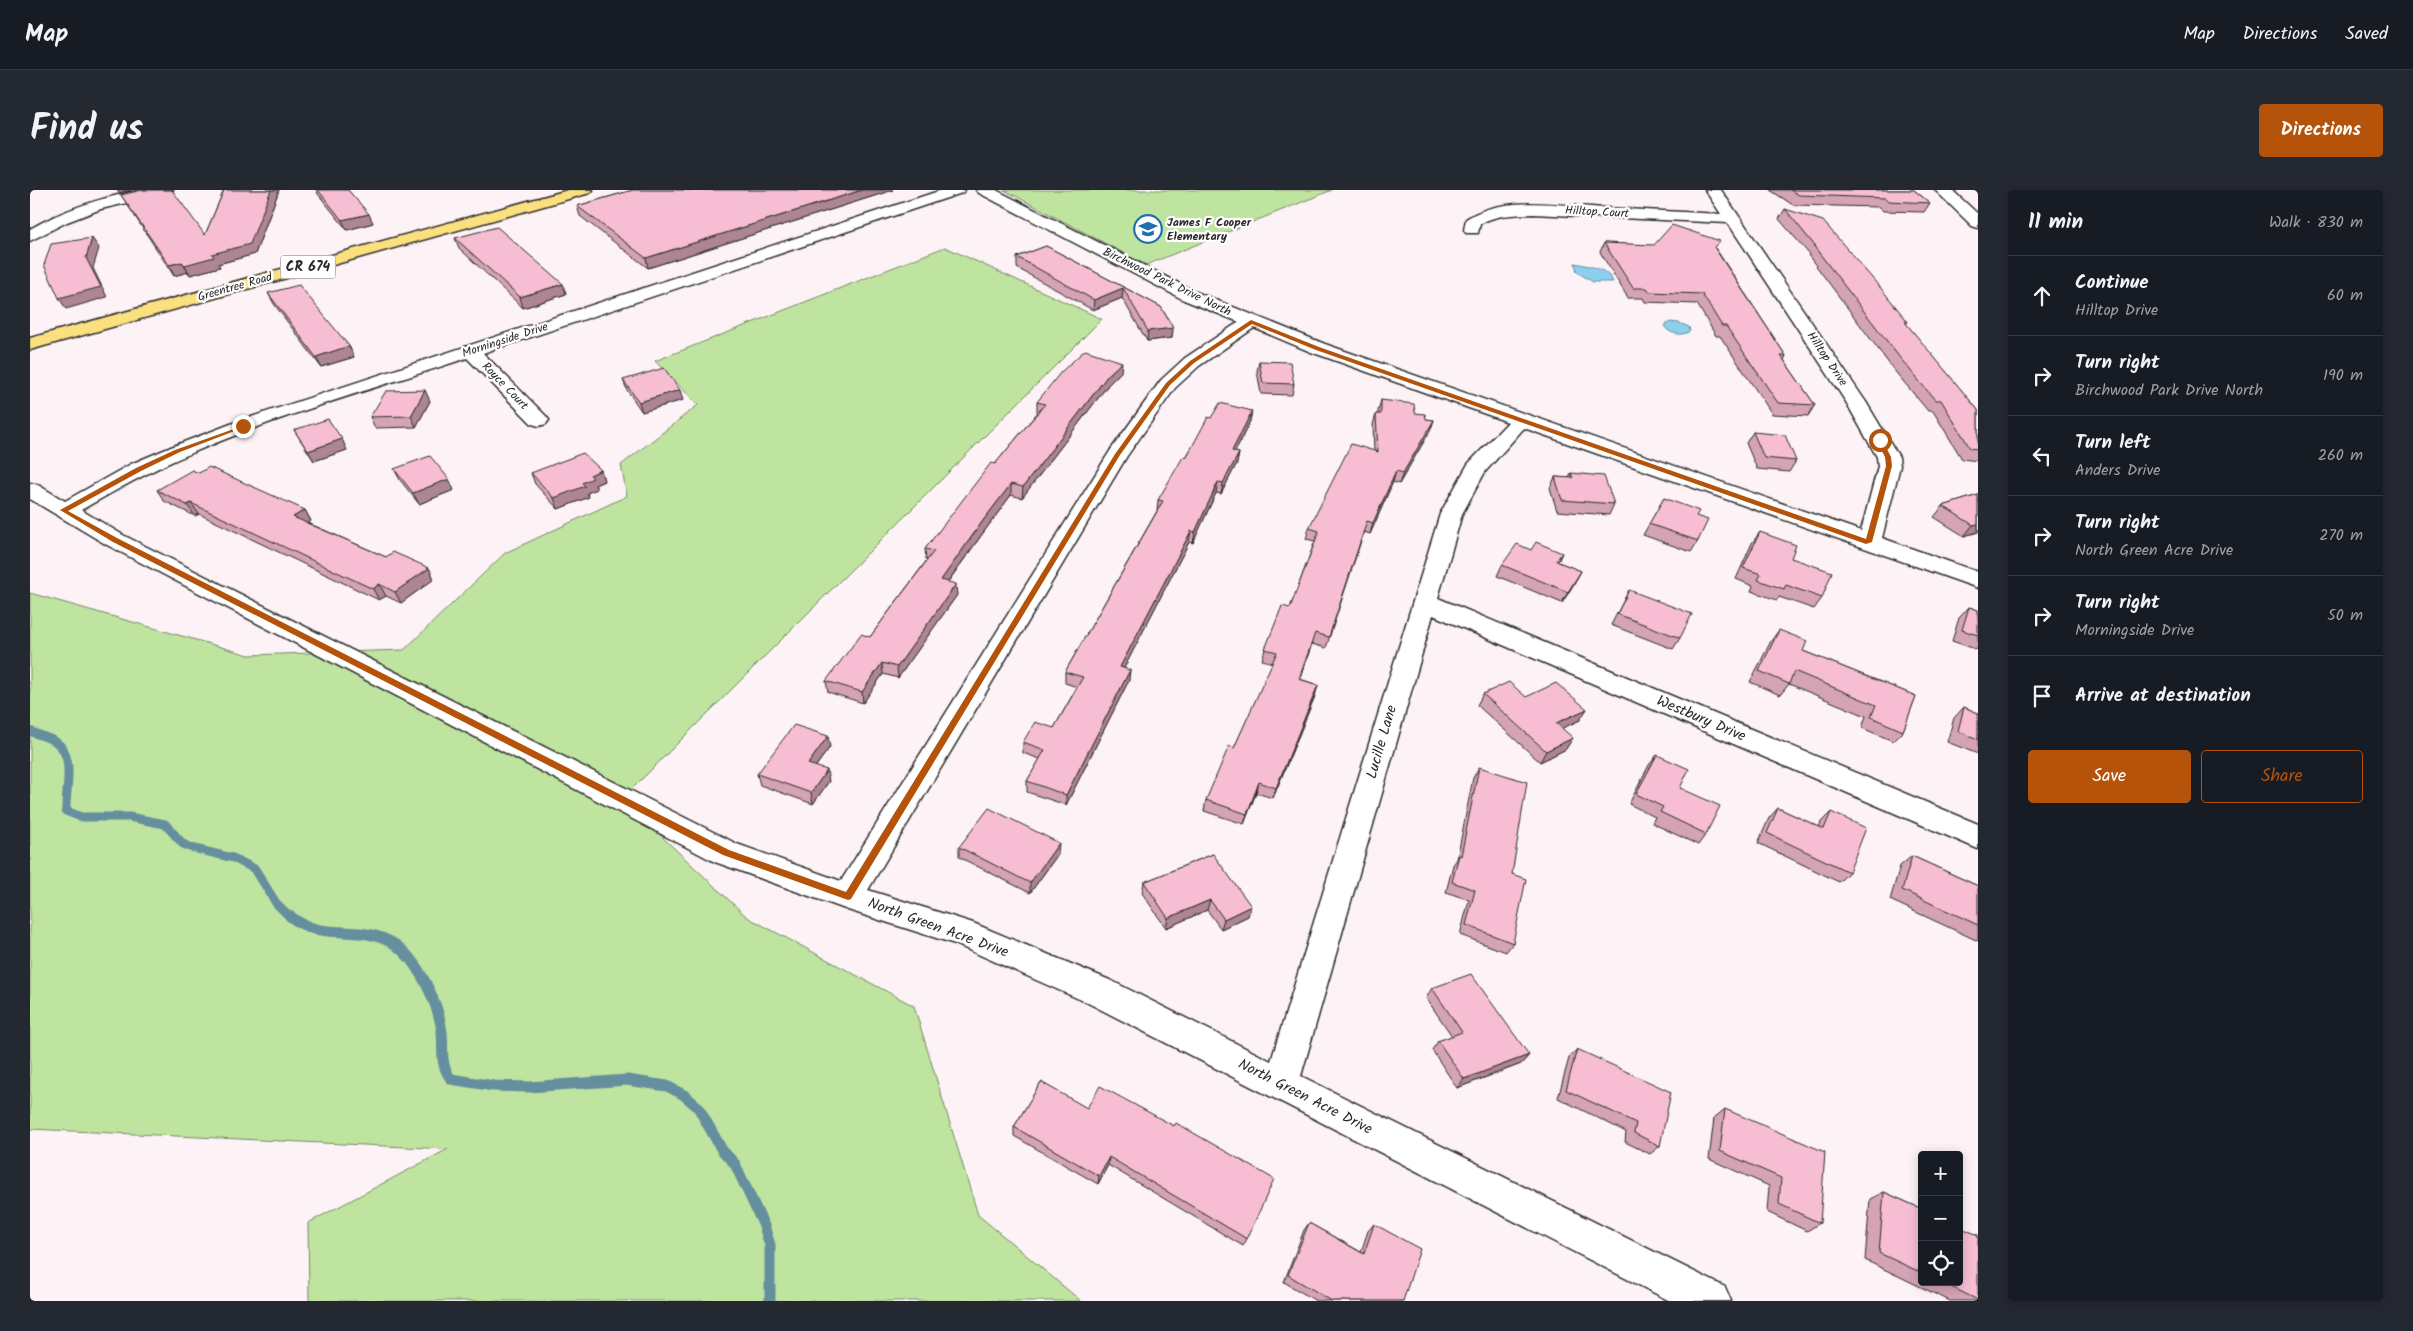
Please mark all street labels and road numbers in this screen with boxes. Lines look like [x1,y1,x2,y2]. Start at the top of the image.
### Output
street label: Hilltop Court [1564,201,1630,223]
street label: Birchwood Park Drive North [1099,243,1235,321]
road number: CR 674 [280,256,336,278]
street label: Greentree Road [195,267,275,307]
street label: Morningside Drive [460,317,551,363]
street label: Hilltop Drive [1802,328,1853,391]
street label: Royce Court [477,358,533,415]
street label: Westbury Drive [1653,689,1750,749]
street label: Lucille Lane [1360,702,1404,782]
street label: North Green Acre Drive [864,891,1012,965]
street label: North Green Acre Drive [1234,1053,1377,1141]

